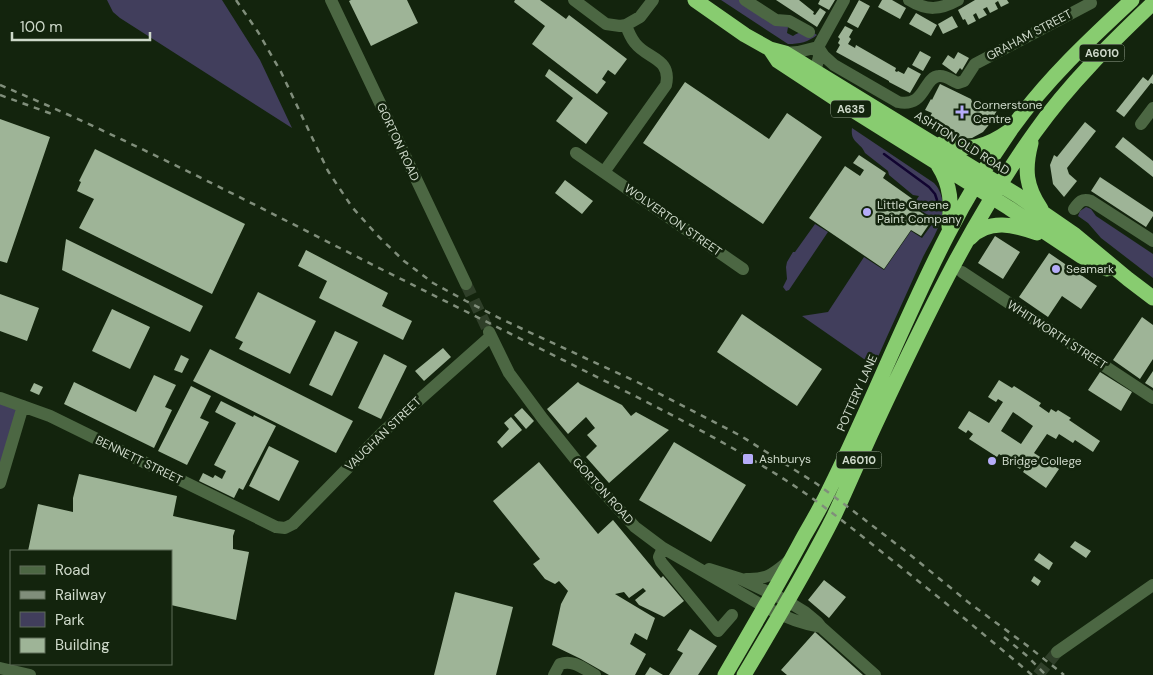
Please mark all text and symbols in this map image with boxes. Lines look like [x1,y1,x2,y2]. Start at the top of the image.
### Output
street label: GRAHAM STREET [984,6,1075,64]
scale bar [12,10,150,42]
text: 100 m [20,17,63,37]
road number: A6010 [1080,44,1124,62]
place label: Cornerstone Centre [973,97,1043,127]
street label: GORTON ROAD [373,100,423,184]
road number: A635 [831,100,871,118]
marker: Cornerstone Centre [955,105,969,119]
street label: ASHTON OLD ROAD [911,107,1013,179]
street label: WOLVERTON STREET [621,180,725,260]
place label: Little Greene Paint Company [877,197,962,227]
marker: Little Greene Paint Company [861,206,873,218]
place label: Seamark [1066,261,1114,277]
marker: Seamark [1050,263,1062,275]
street label: WHITWORTH STREET [1004,297,1110,373]
street label: POTTERY LANE [833,352,881,434]
street label: VAUGHAN STREET [341,393,425,474]
street label: BENNETT STREET [93,432,185,488]
place label: Ashburys [759,451,811,467]
marker: Ashburys [741,452,755,466]
road number: A6010 [836,452,882,468]
place label: Bridge College [1002,453,1082,469]
street label: GORTON ROAD [569,454,637,528]
marker: Bridge College [986,455,998,467]
legend [10,550,172,665]
text: Road [55,560,90,580]
text: Railway [55,585,107,605]
text: Park [55,610,85,630]
text: Building [55,635,110,655]

